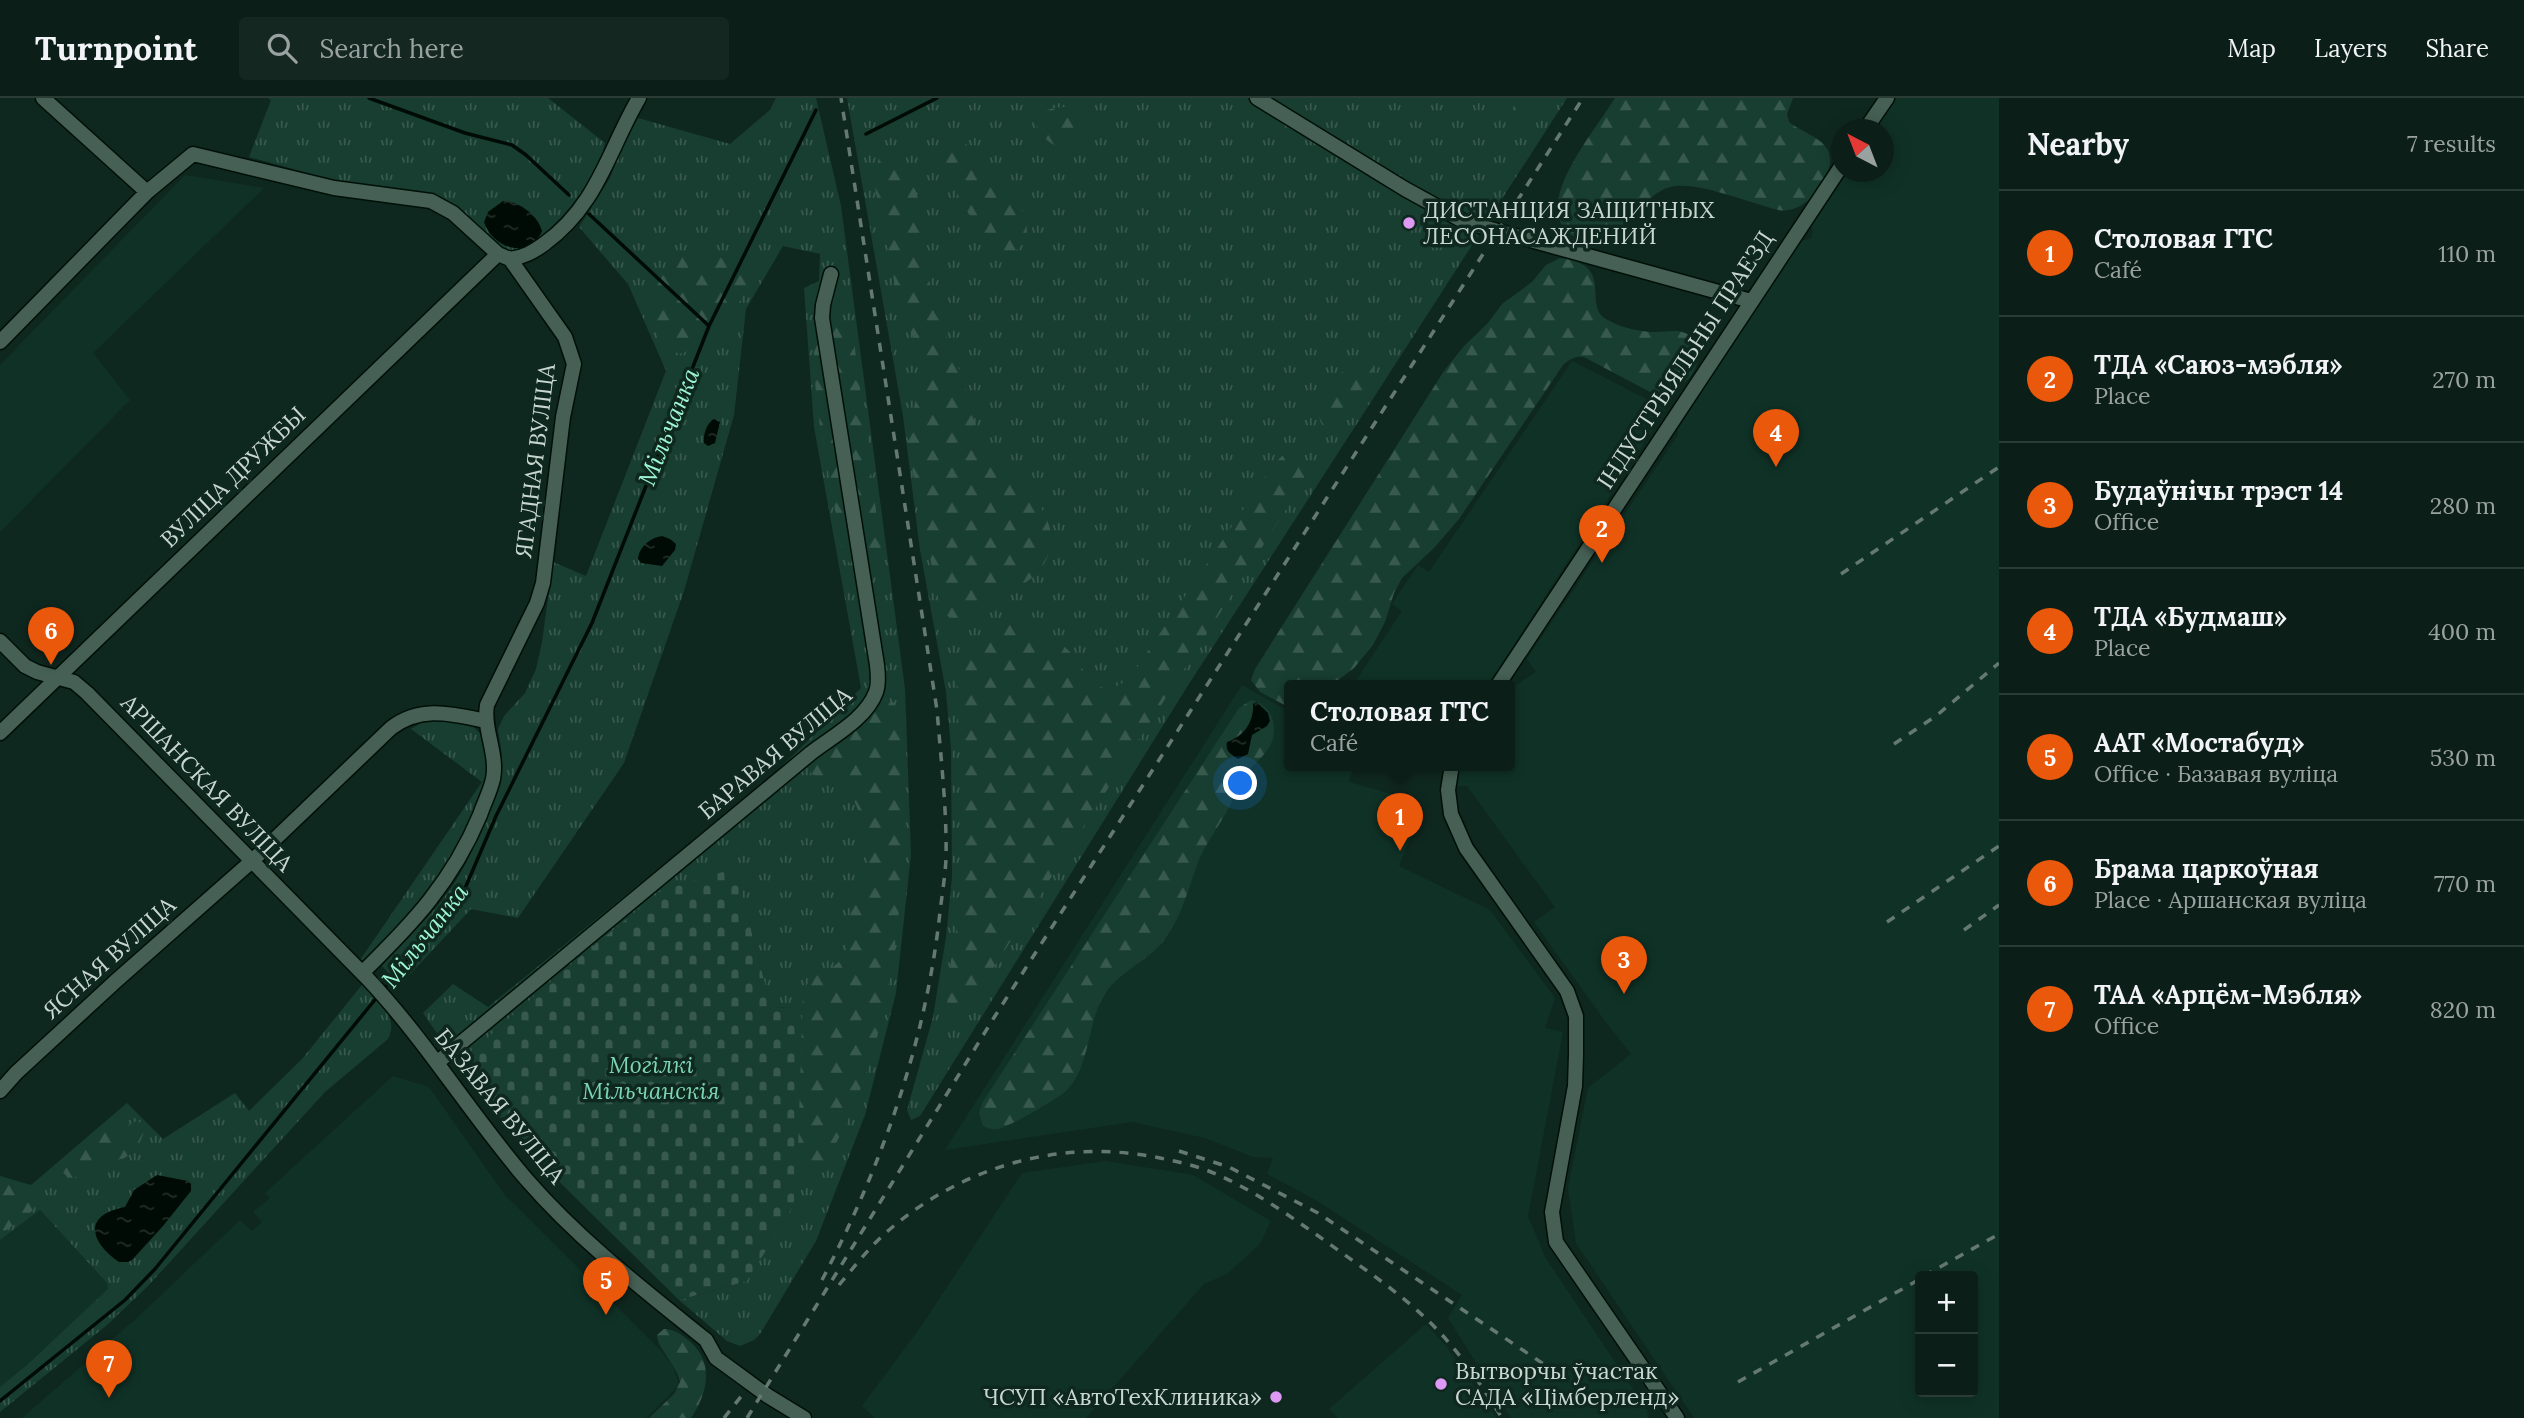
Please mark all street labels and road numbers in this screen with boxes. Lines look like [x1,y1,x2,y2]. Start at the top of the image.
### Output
street label: ІНДУСТРЫЯЛЬНЫ ПРАЕЗД [1590,225,1779,494]
street label: ЯГАДНАЯ ВУЛІЦА [508,361,561,560]
street label: ВУЛІЦА ДРУЖБЫ [154,400,311,553]
street label: БАРАВАЯ ВУЛІЦА [692,680,858,825]
street label: АРШАНСКАЯ ВУЛІЦА [115,687,300,878]
street label: ЯСНАЯ ВУЛІЦА [36,890,182,1025]
street label: БАЗАВАЯ ВУЛІЦА [429,1022,572,1190]

